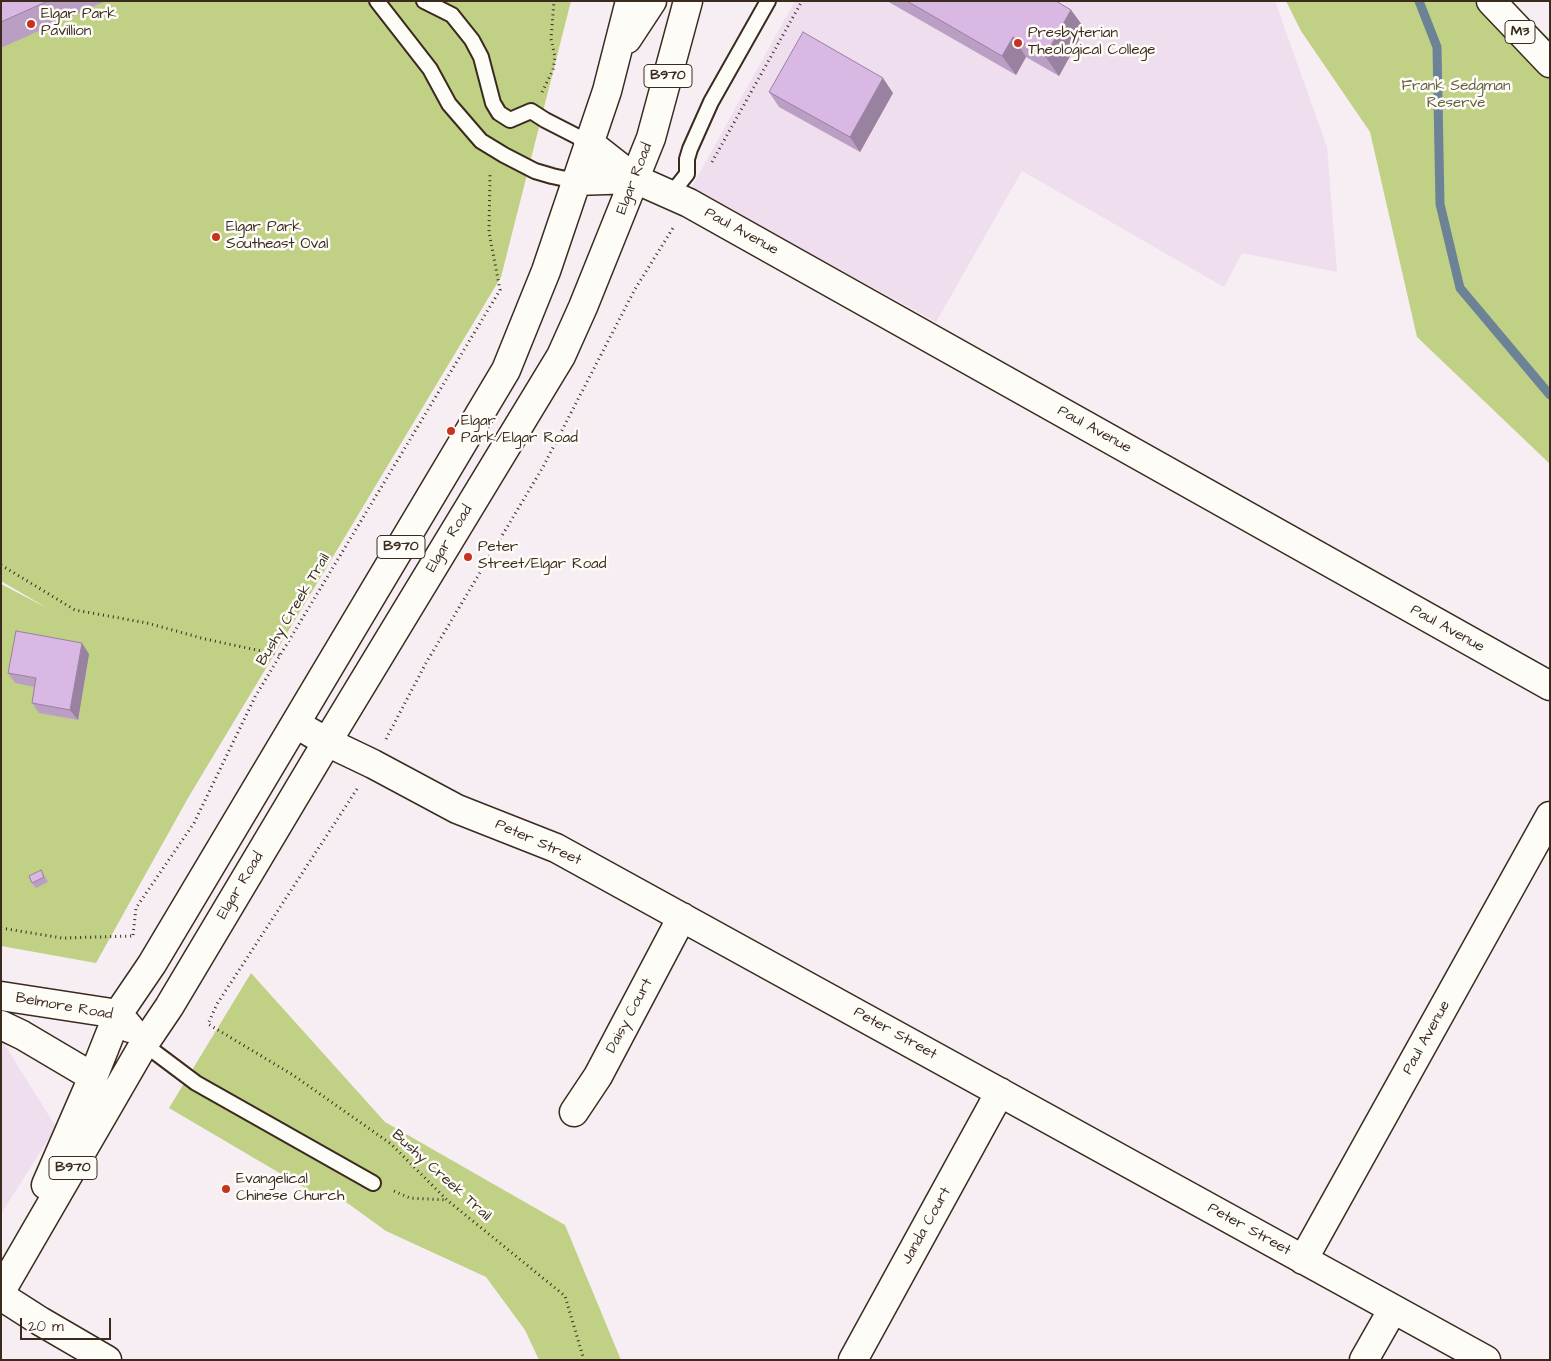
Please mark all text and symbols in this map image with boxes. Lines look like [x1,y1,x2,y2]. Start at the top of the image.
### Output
place label: Elgar Park Pavillion [41,6,117,41]
marker: Elgar Park Pavillion [25,18,37,30]
road number: M3 [1505,21,1535,44]
place label: Presbyterian Theological College [1028,25,1155,60]
marker: Presbyterian Theological College [1012,37,1024,49]
road number: B970 [644,64,692,88]
park label: Frank Sedgman Reserve [1402,78,1510,113]
street label: Elgar Road [613,141,657,217]
street label: Paul Avenue [701,204,781,260]
place label: Elgar Park Southeast Oval [226,219,328,254]
marker: Elgar Park Southeast Oval [210,231,222,243]
street label: Paul Avenue [1054,402,1134,458]
place label: Elgar Park/Elgar Road [461,413,578,448]
marker: Elgar Park/Elgar Road [445,425,457,437]
street label: Elgar Road [423,502,477,576]
road number: B970 [377,536,425,558]
place label: Peter Street/Elgar Road [478,539,606,574]
street label: Bushy Creek Trail [253,551,335,669]
marker: Peter Street/Elgar Road [462,551,474,563]
street label: Paul Avenue [1407,601,1487,657]
street label: Peter Street [492,816,584,870]
street label: Elgar Road [214,849,268,923]
street label: Daisy Court [603,975,657,1057]
street label: Belmore Road [14,990,114,1024]
street label: Paul Avenue [1399,998,1455,1078]
street label: Peter Street [850,1004,940,1064]
street label: Bushy Creek Trail [388,1127,494,1225]
road number: B970 [49,1156,97,1180]
place label: Evangelical Chinese Church [236,1171,344,1206]
marker: Evangelical Chinese Church [220,1183,232,1195]
street label: Janda Court [898,1184,956,1268]
street label: Peter Street [1204,1200,1294,1260]
scale bar [22,1308,114,1340]
text: 20 m [28,1316,64,1337]

